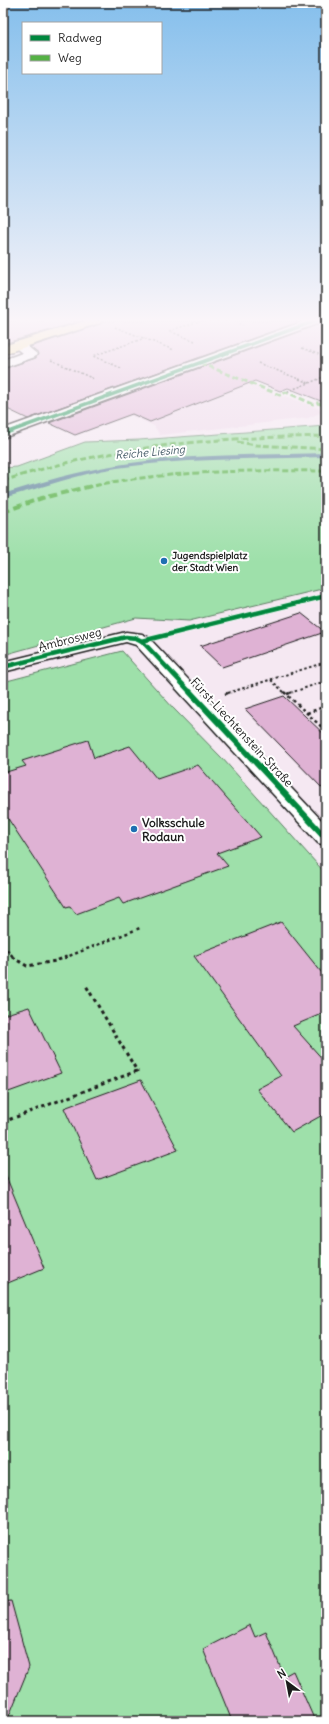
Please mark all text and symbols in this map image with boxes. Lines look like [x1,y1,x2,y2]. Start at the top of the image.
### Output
legend [22,22,162,74]
text: Radweg [58,30,102,45]
text: Weg [58,50,82,65]
water label: Reiche Liesing [115,442,186,462]
place label: Jugendspielplatz der Stadt Wien [172,549,248,574]
marker: Jugendspielplatz der Stadt Wien [159,556,169,566]
street label: Ambrosweg [37,624,103,654]
street label: Fürst-Liechtenstein-Straße [187,674,297,790]
place label: Volksschule Rodaun [142,815,205,844]
marker: Volksschule Rodaun [129,824,139,834]
north arrow [267,1662,307,1702]
text: N [275,1666,289,1681]

